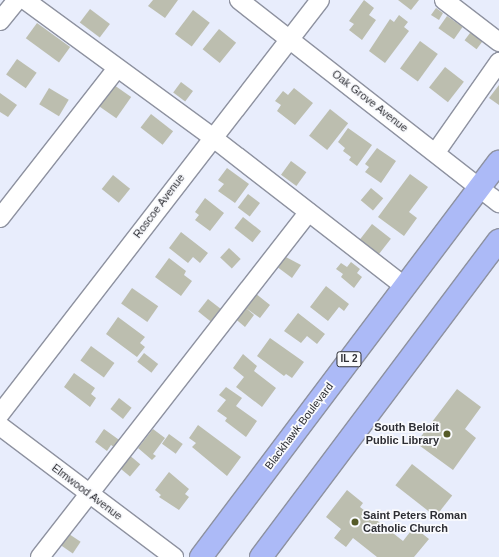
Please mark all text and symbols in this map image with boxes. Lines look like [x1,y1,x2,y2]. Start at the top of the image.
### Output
street label: Oak Grove Avenue [329,67,411,135]
street label: Roscoe Avenue [130,171,188,241]
road number: IL 2 [336,351,362,367]
street label: Blackhawk Boulevard [262,380,336,472]
place label: South Beloit Public Library [366,421,439,447]
marker: South Beloit Public Library [442,429,452,439]
street label: Elmwood Avenue [49,461,125,523]
place label: Saint Peters Roman Catholic Church [363,509,467,535]
marker: Saint Peters Roman Catholic Church [350,517,360,527]

